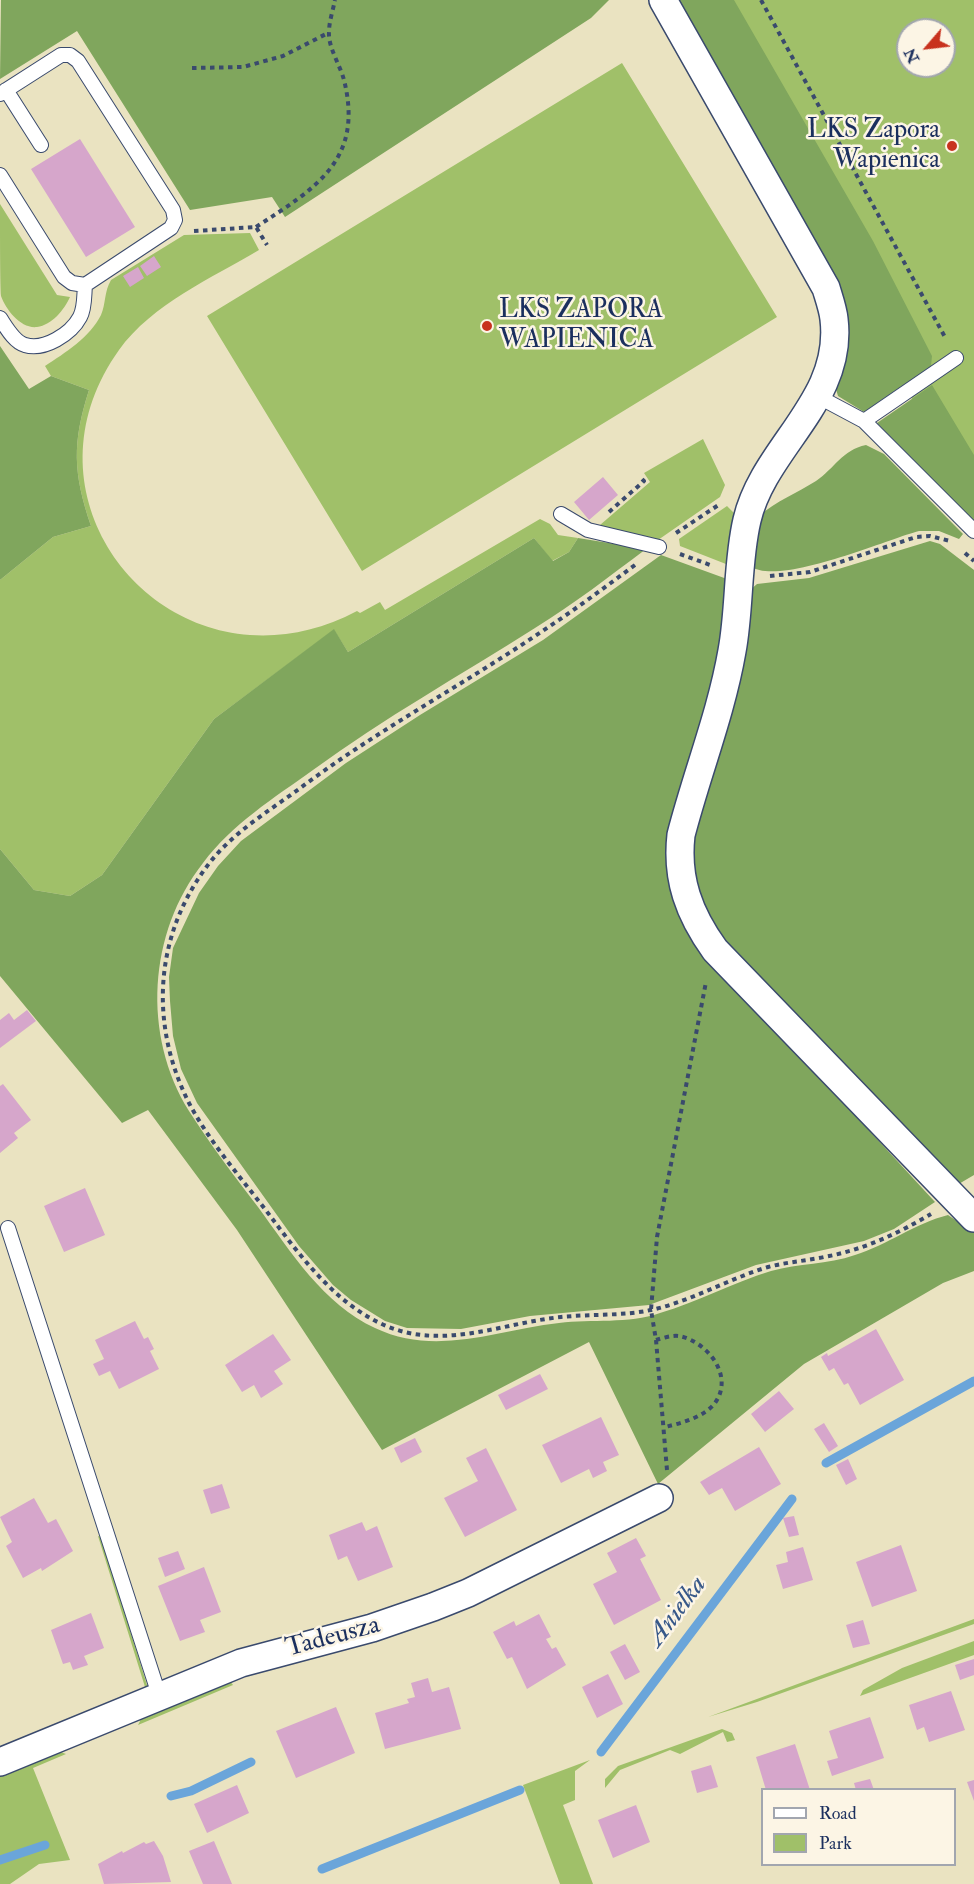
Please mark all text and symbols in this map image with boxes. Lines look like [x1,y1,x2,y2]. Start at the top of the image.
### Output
north arrow [896,18,956,78]
text: N [900,44,924,67]
place label: LKS Zapora Wapienica [807,115,940,176]
marker: LKS Zapora Wapienica [945,139,959,153]
place label: LKS ZAPORA WAPIENICA [499,295,663,356]
marker: LKS ZAPORA WAPIENICA [480,319,494,333]
water label: Anielka [641,1571,715,1653]
street label: Tadeusza [282,1610,384,1666]
legend [761,1788,956,1866]
text: Road [819,1802,857,1825]
text: Park [819,1832,852,1855]

